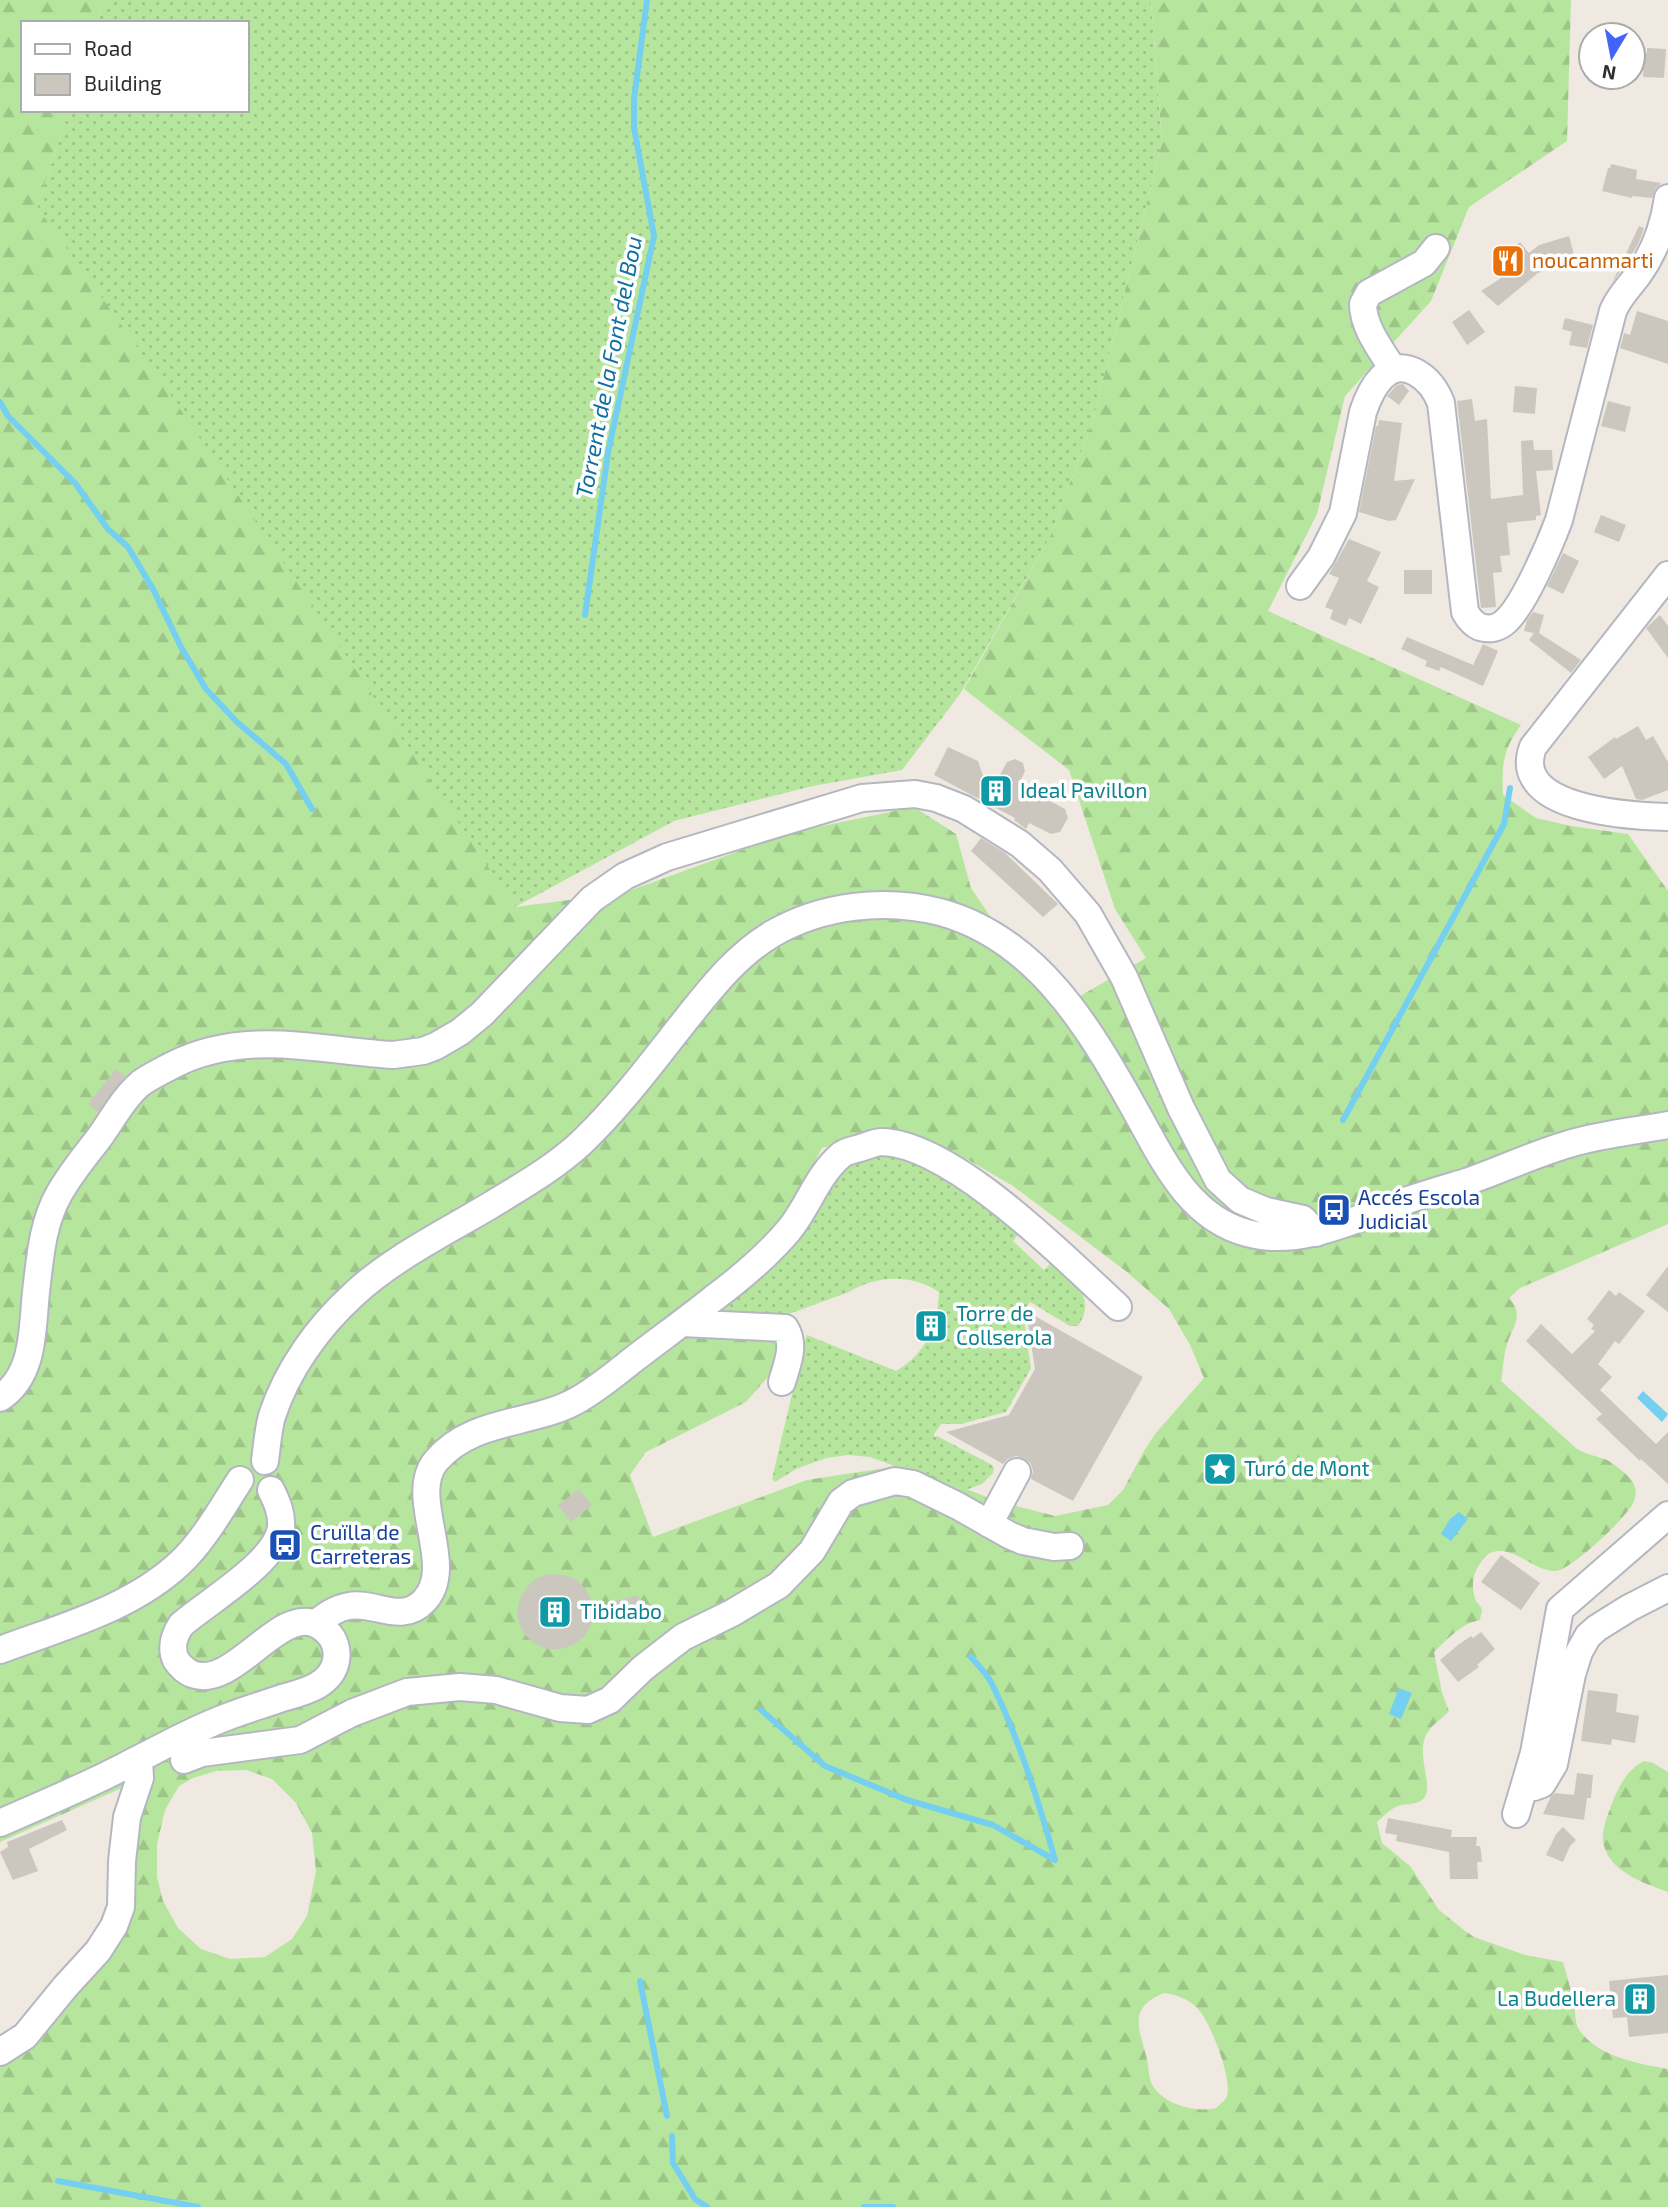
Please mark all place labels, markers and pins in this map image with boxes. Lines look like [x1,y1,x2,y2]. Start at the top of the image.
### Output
restaurant icon: noucanmarti [1489,242,1527,280]
place label: noucanmarti [1532,247,1654,272]
building icon: Ideal Pavillon [977,772,1015,810]
place label: Ideal Pavillon [1020,777,1148,802]
place label: Accés Escola Judicial [1358,1184,1480,1233]
bus stop icon: Accés Escola Judicial [1315,1191,1353,1229]
place label: Torre de Collserola [956,1300,1052,1349]
building icon: Torre de Collserola [912,1307,950,1345]
place icon: Turó de Mont [1201,1450,1239,1488]
place label: Turó de Mont [1244,1455,1370,1480]
place label: Cruïlla de Carreteras [310,1519,411,1568]
bus stop icon: Cruïlla de Carreteras [266,1526,304,1564]
building icon: Tibidabo [536,1593,574,1631]
place label: Tibidabo [580,1598,662,1623]
building icon: La Budellera [1621,1980,1659,2018]
place label: La Budellera [1497,1985,1616,2010]

